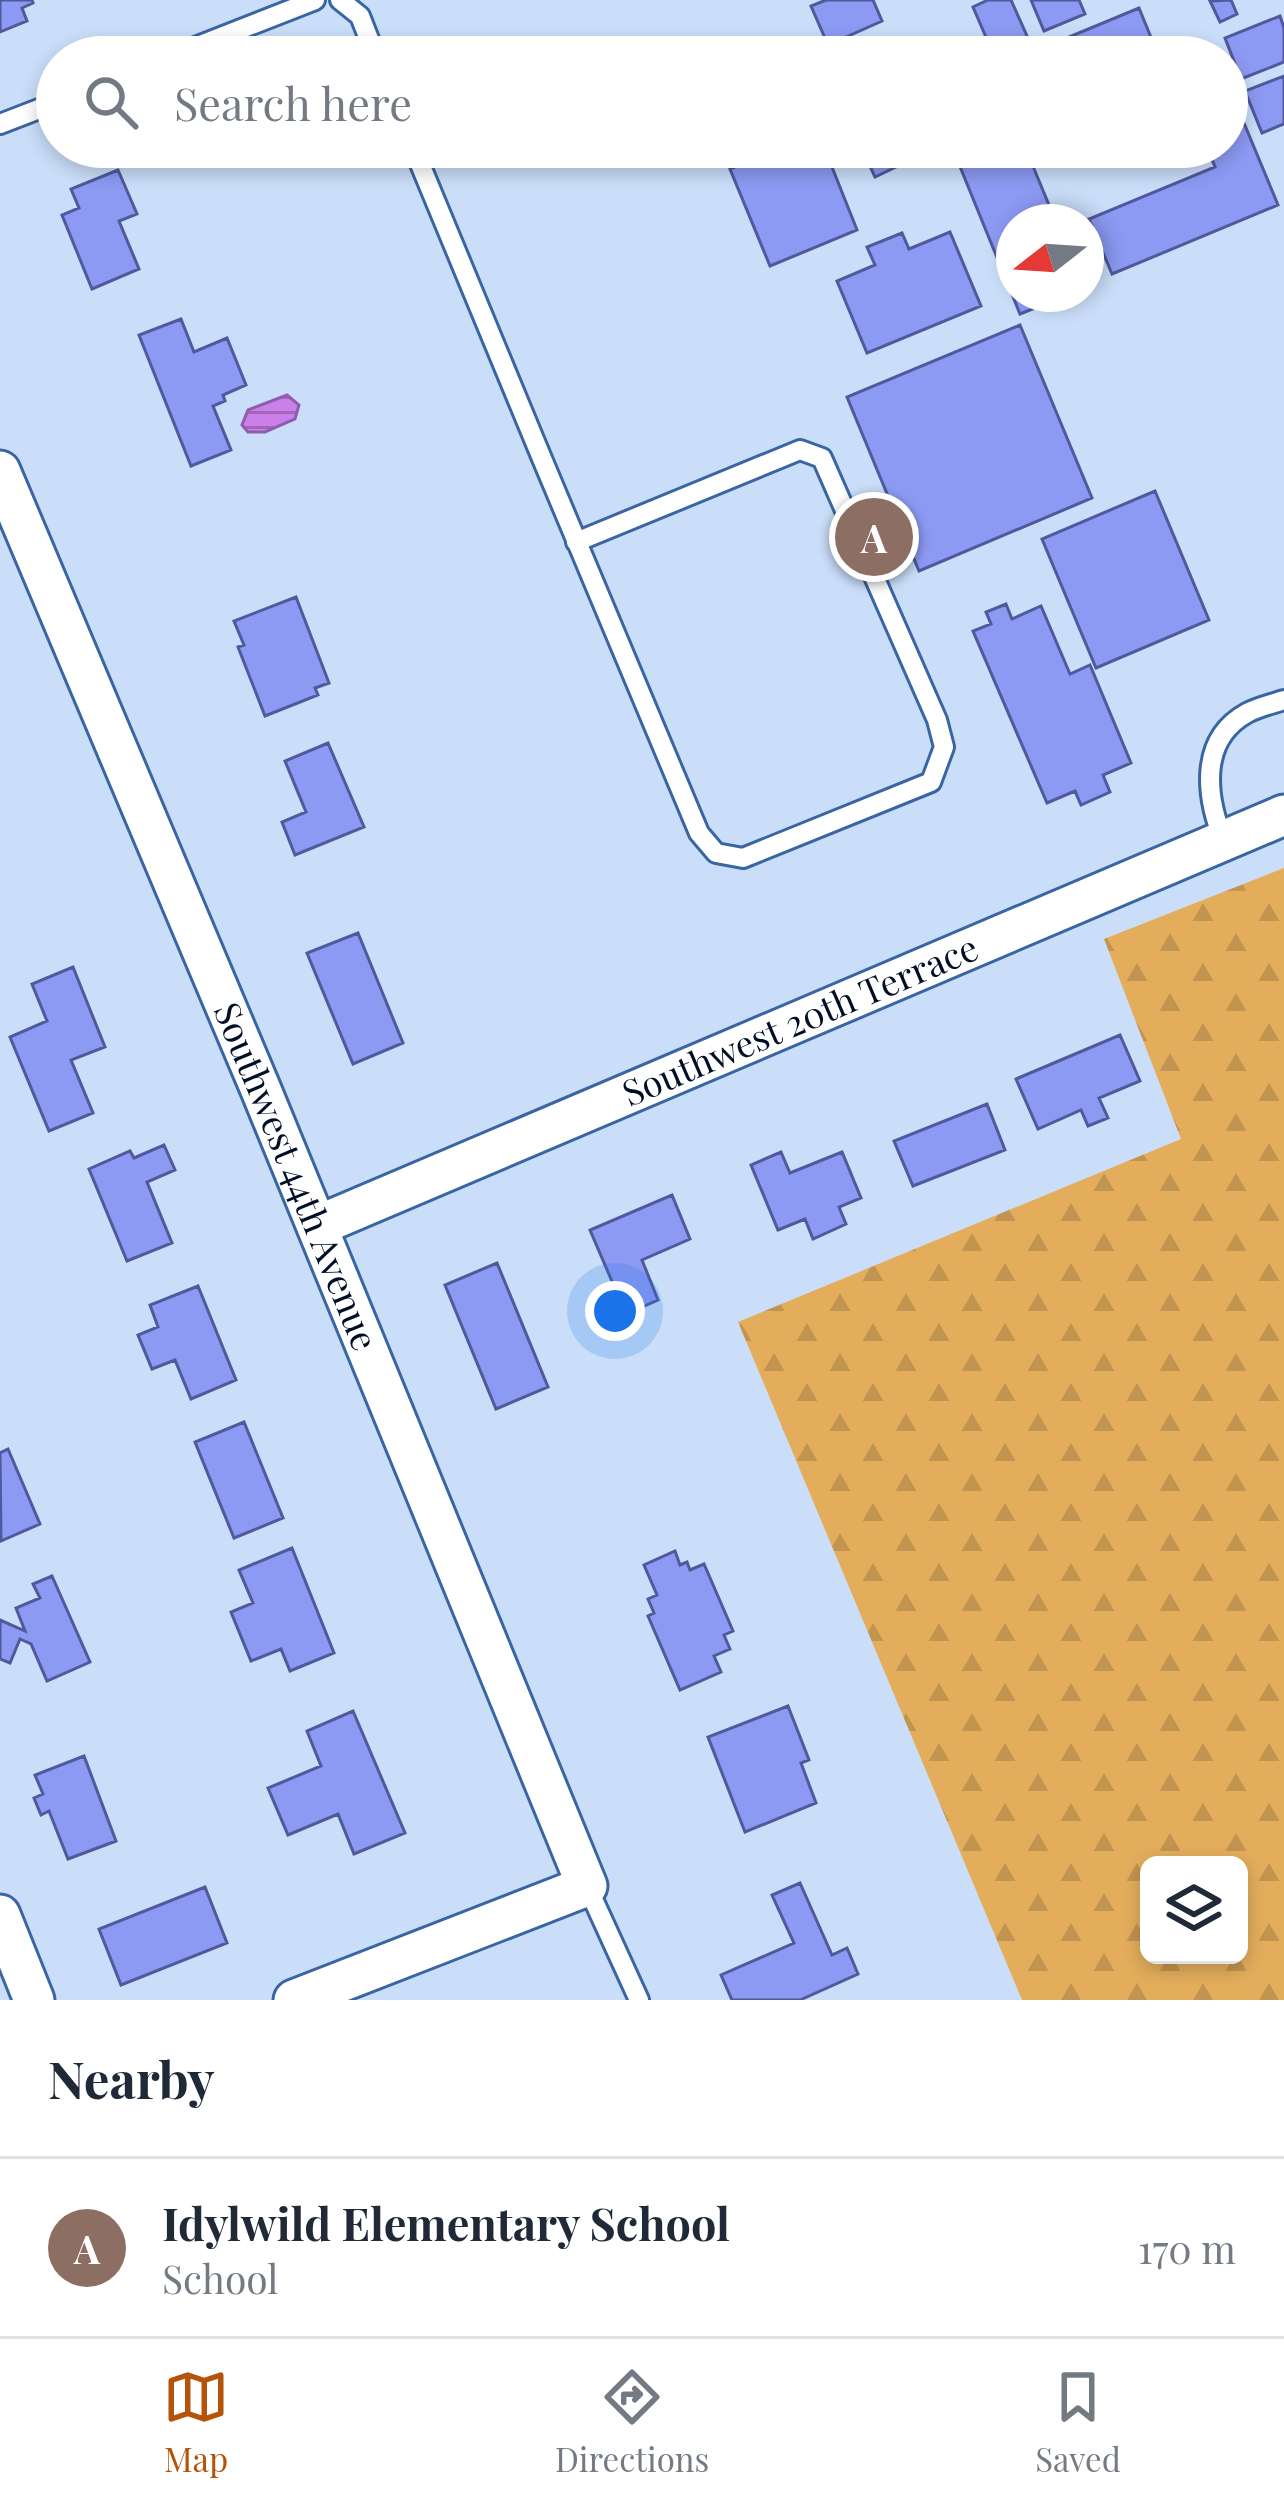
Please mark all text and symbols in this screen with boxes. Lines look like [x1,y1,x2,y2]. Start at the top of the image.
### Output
search box [36,36,1248,168]
icon: search [78,69,144,135]
text: Search here [174,72,412,132]
north arrow [996,204,1104,312]
pin: A [835,492,913,582]
street label: Southwest 20th Terrace [614,922,985,1116]
street label: Southwest 44th Avenue [205,994,391,1357]
your location [585,1281,645,1341]
map controls [1140,1856,1248,1964]
button: layers [1140,1856,1248,1964]
text: Nearby [48,2044,214,2112]
text: Idylwild Elementary School [162,2192,730,2252]
text: A [74,2222,100,2274]
text: 170 m [1138,2222,1236,2274]
text: School [162,2252,278,2304]
tab: Map [163,2364,229,2480]
tab: Directions [555,2364,709,2480]
tab: Saved [1035,2364,1121,2480]

